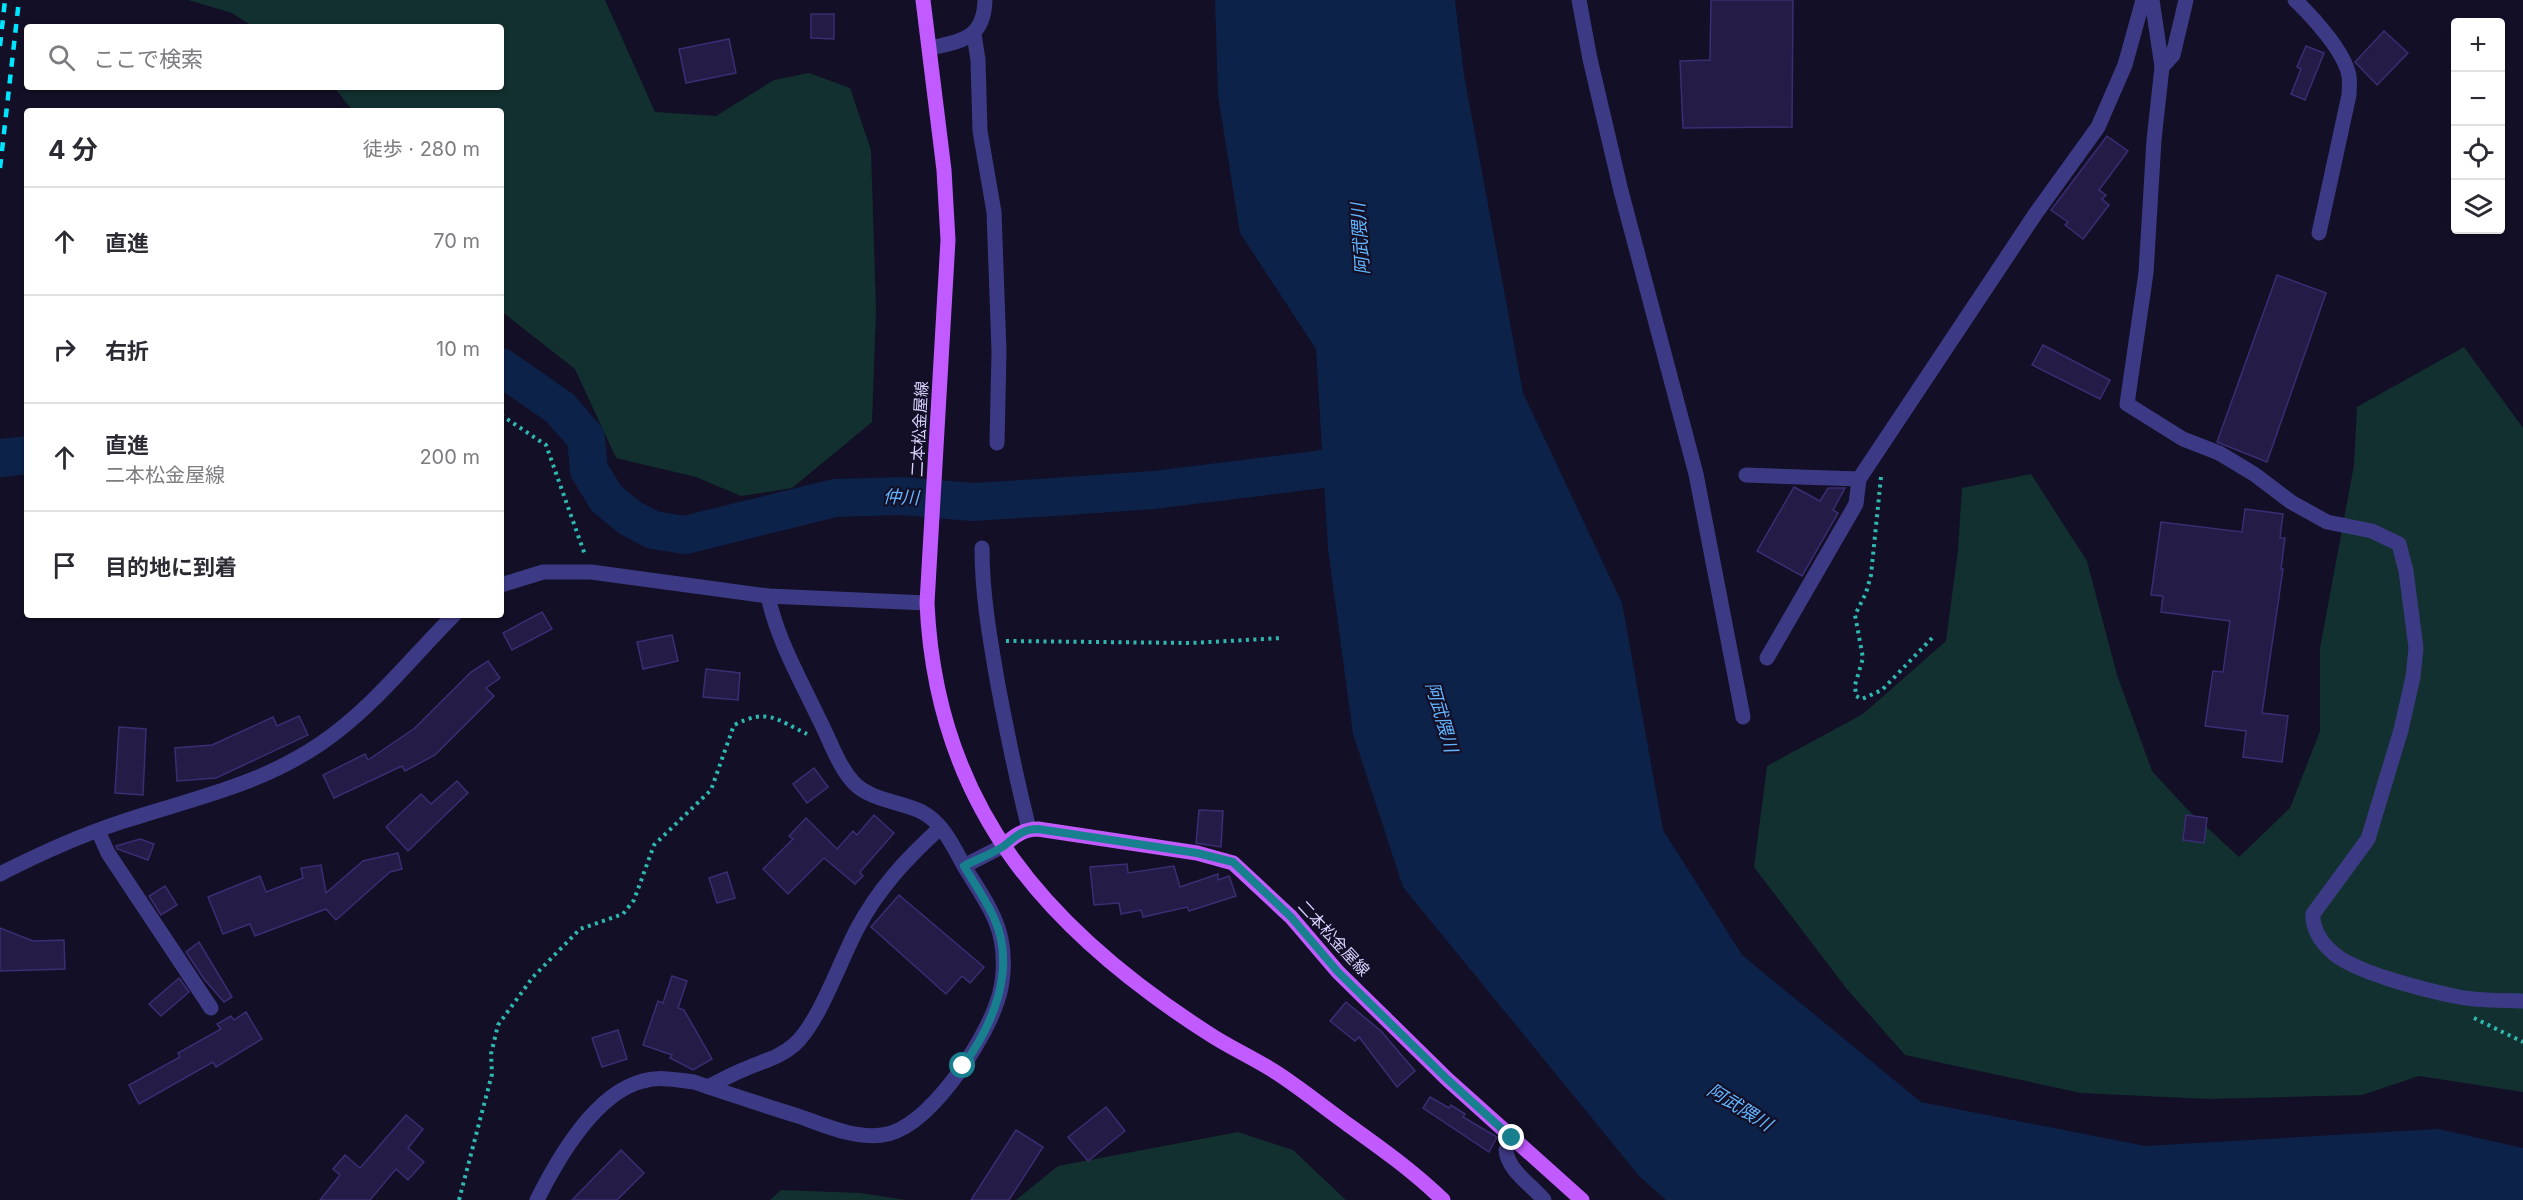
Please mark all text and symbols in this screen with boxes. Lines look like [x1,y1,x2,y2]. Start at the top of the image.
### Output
map controls [2451,18,2505,234]
button: + [2451,18,2505,72]
search box [24,24,504,90]
icon: search [45,41,78,74]
text: ここで検索 [93,46,203,72]
button: − [2451,72,2505,126]
button: locate [2451,126,2505,180]
text: 4 分 [48,134,98,165]
text: 徒歩 · 280 m [363,137,480,161]
button: layers [2451,180,2505,234]
water label: 阿武隈川 [1347,200,1373,276]
icon: ahead [48,225,81,258]
text: 70 m [433,229,480,253]
text: 直進 [105,230,149,256]
icon: right [48,333,81,366]
text: 10 m [436,337,480,361]
text: 右折 [105,338,149,364]
street label: 二本松金屋線 [907,381,931,477]
text: 直進 [105,432,149,458]
icon: ahead [48,441,81,474]
text: 200 m [419,445,480,469]
text: 二本松金屋線 [105,463,225,487]
water label: 仲川 [883,486,921,508]
icon: arrive [48,549,81,582]
text: 目的地に到着 [105,554,237,580]
water label: 阿武隈川 [1422,680,1463,756]
street label: 二本松金屋線 [1294,896,1374,980]
route start [949,1052,975,1078]
water label: 阿武隈川 [1704,1079,1778,1136]
route end [1498,1124,1524,1150]

